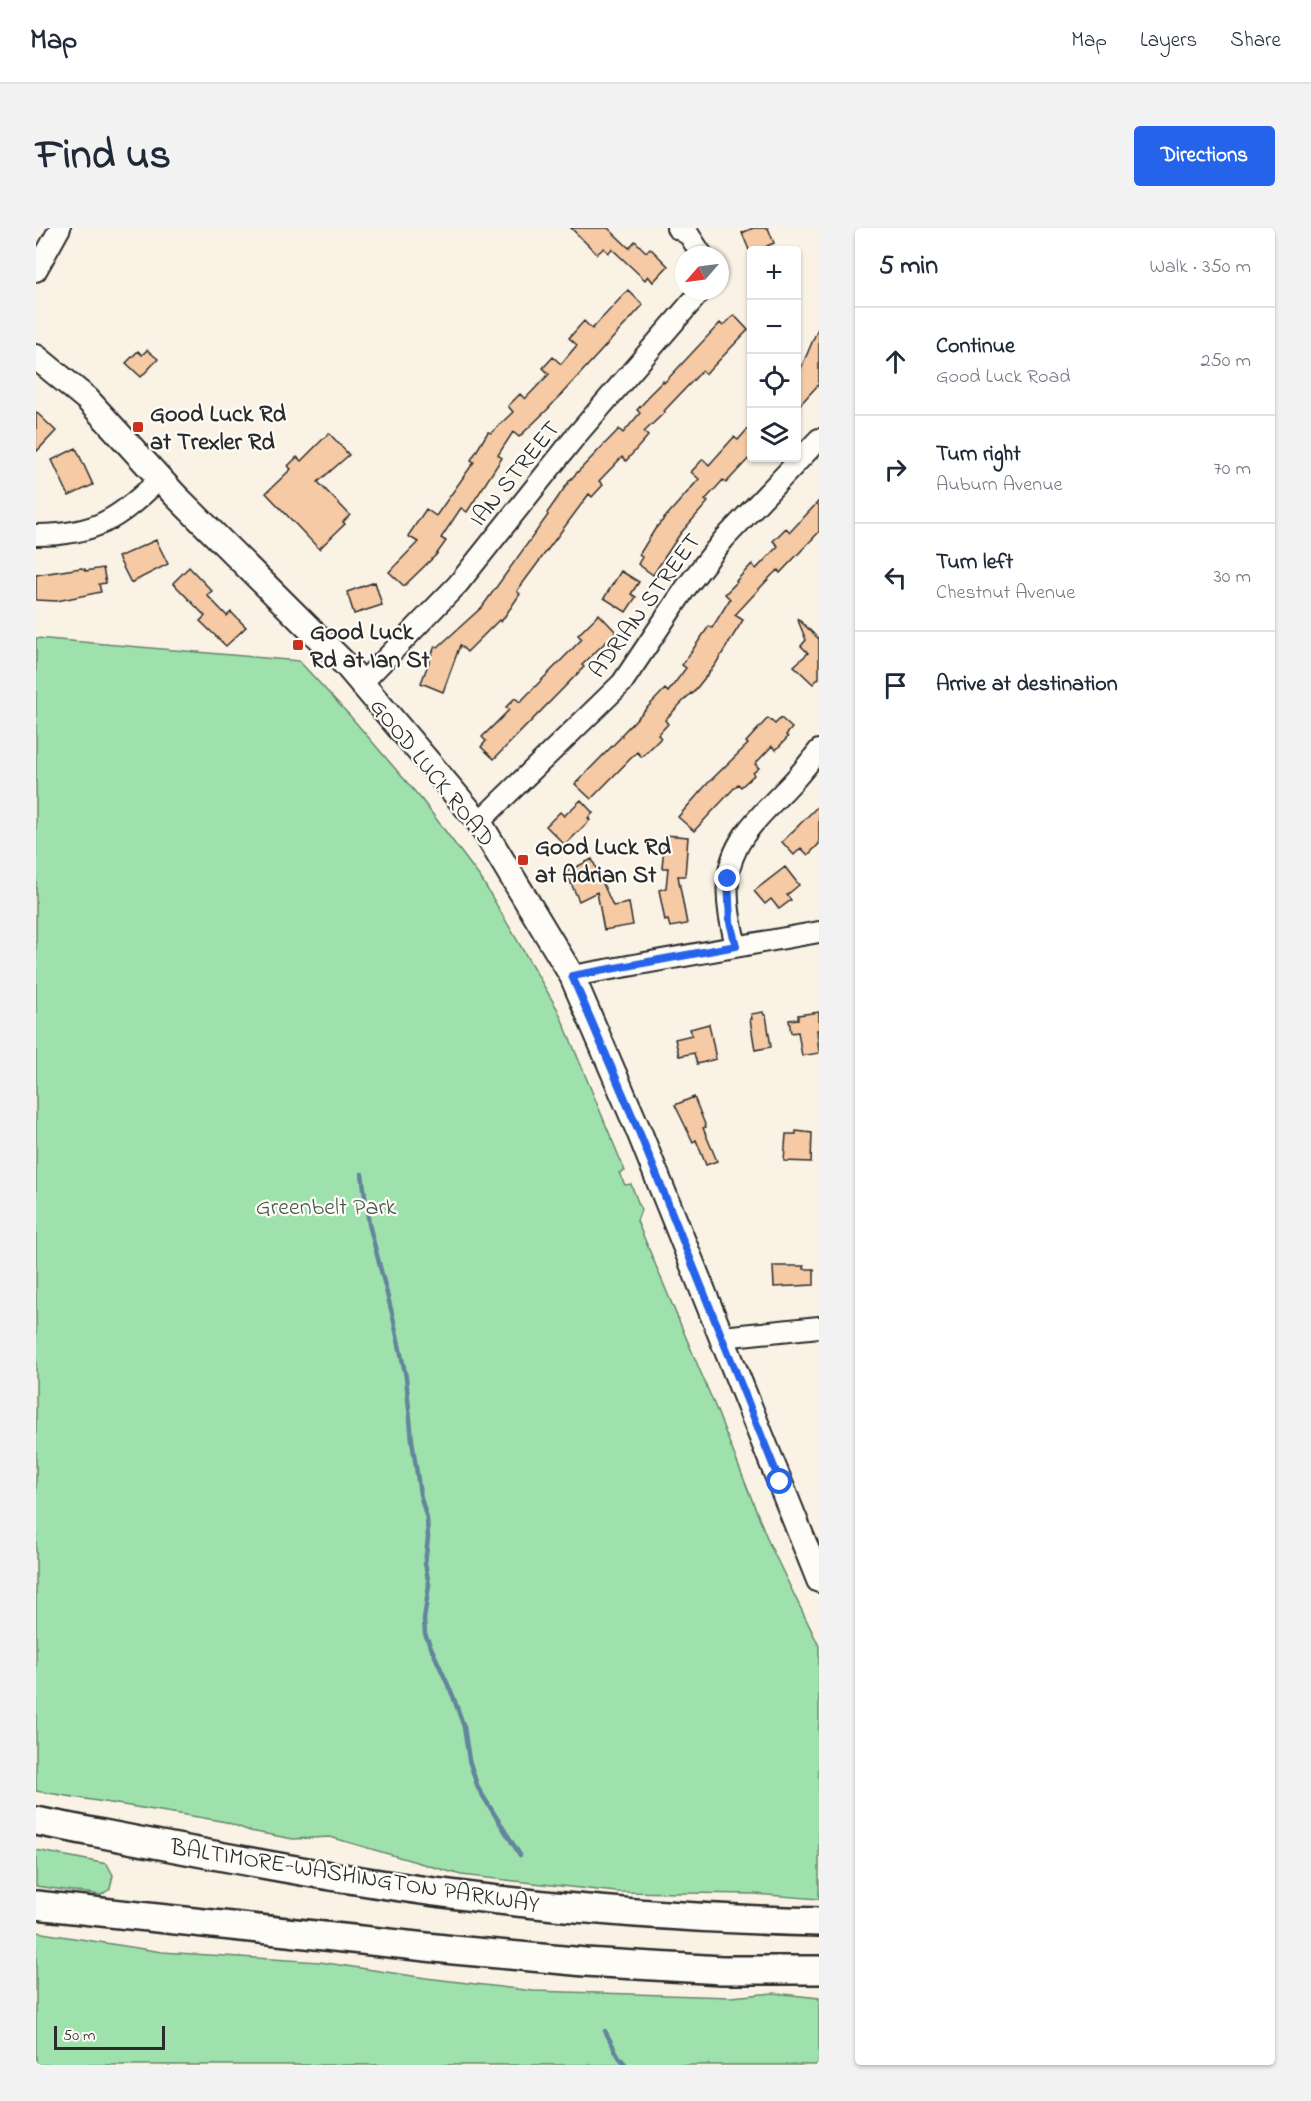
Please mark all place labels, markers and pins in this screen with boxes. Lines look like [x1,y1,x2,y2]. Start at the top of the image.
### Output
place label: Good Luck Rd at Trexler Rd [150,398,286,461]
marker: Good Luck Rd at Trexler Rd [131,420,145,434]
place label: Good Luck Rd at Ian St [310,616,431,679]
marker: Good Luck Rd at Ian St [291,638,305,652]
place label: Good Luck Rd at Adrian St [535,831,671,894]
marker: Good Luck Rd at Adrian St [516,853,530,867]

